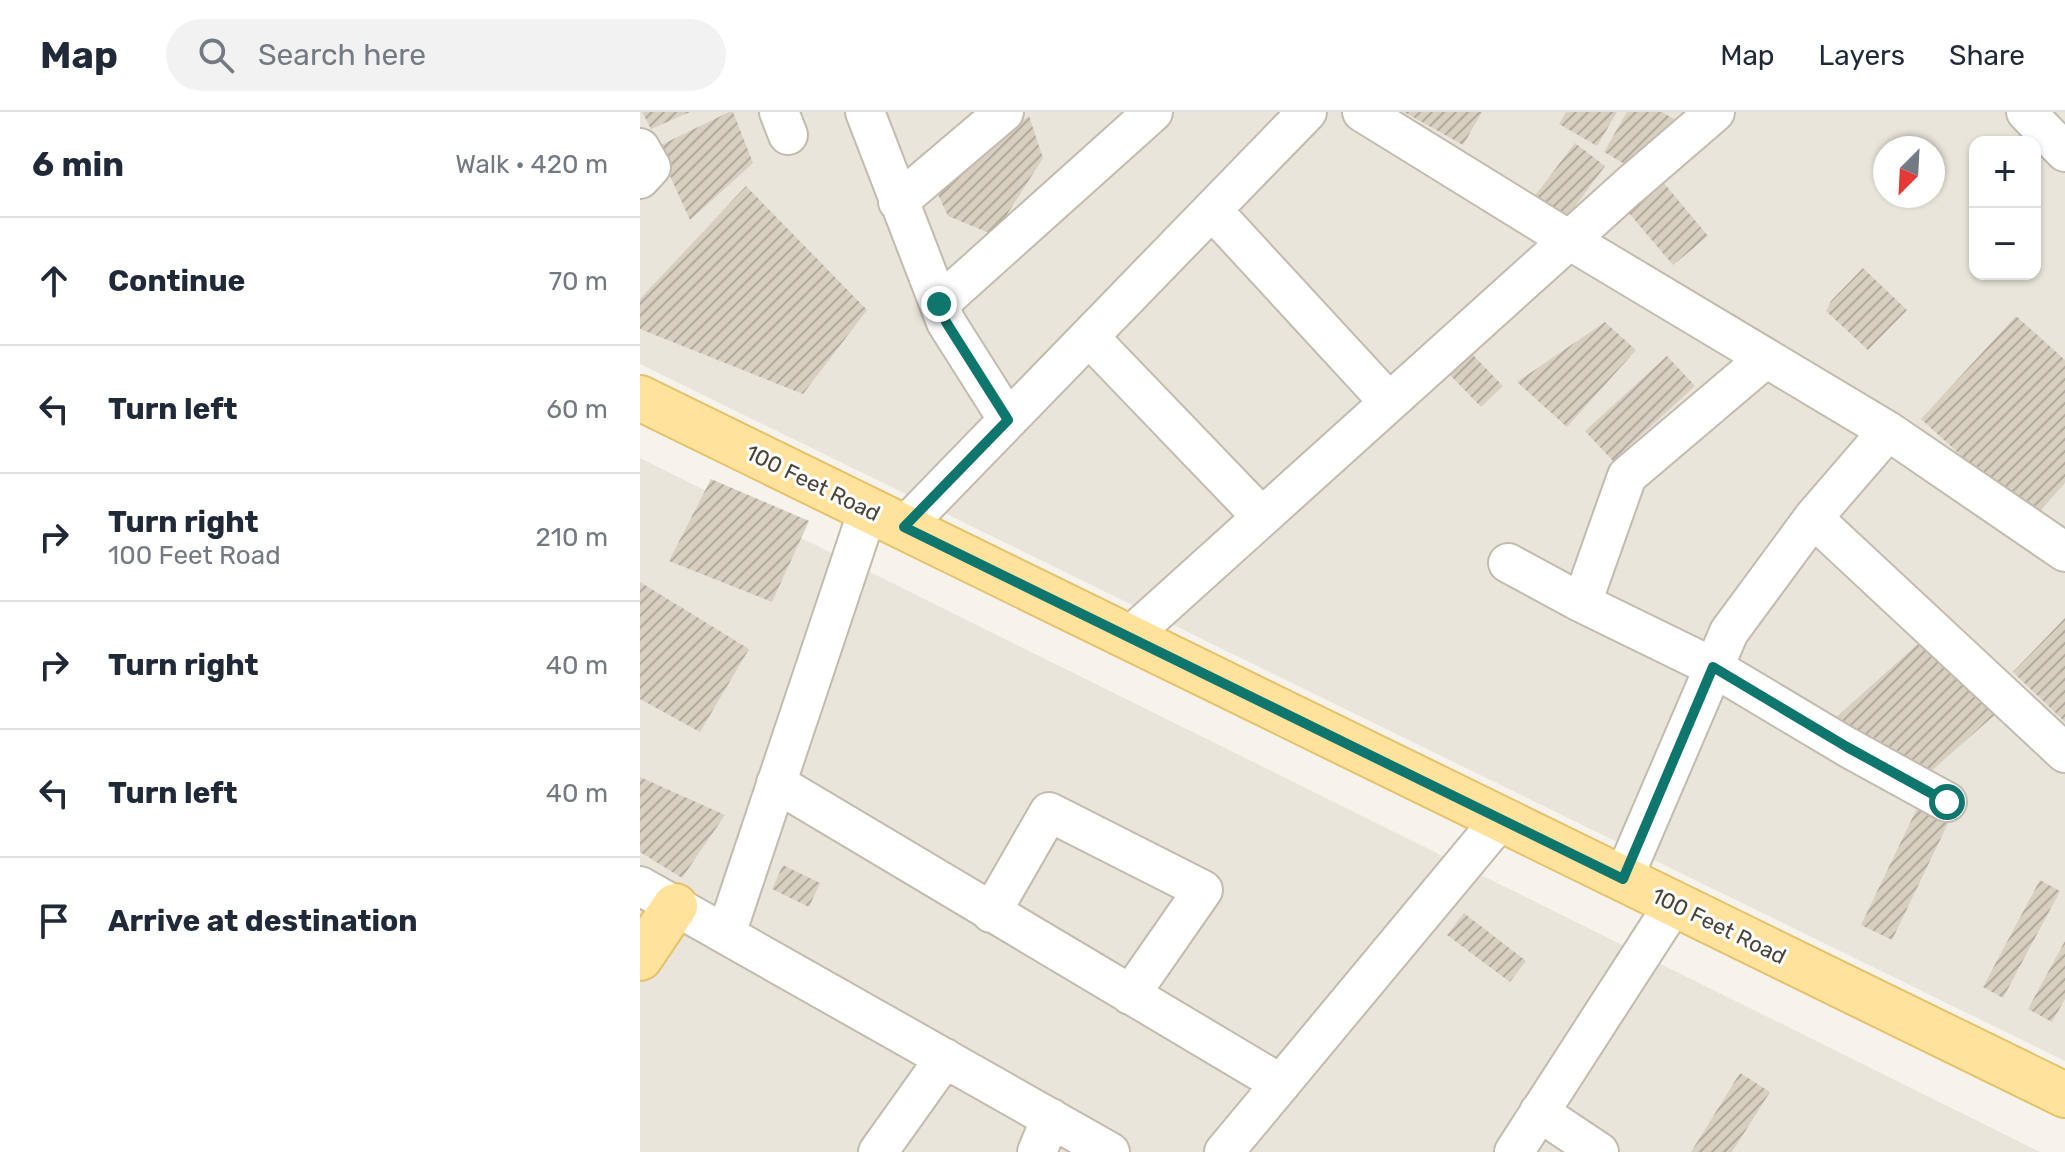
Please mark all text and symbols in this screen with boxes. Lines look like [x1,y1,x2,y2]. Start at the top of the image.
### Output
search box [166,19,726,91]
text: Map [40,32,118,78]
icon: search [194,33,238,77]
text: Search here [258,37,426,73]
text: Map [1720,39,1775,72]
text: Layers [1819,39,1905,72]
text: Share [1949,39,2025,72]
north arrow [1873,136,1945,208]
map controls [1969,136,2041,280]
button: + [1969,136,2041,208]
text: 6 min [32,144,124,185]
text: Walk · 420 m [455,149,608,180]
button: − [1969,208,2041,280]
icon: ahead [32,259,76,303]
text: Continue [108,263,245,299]
text: 70 m [549,266,608,297]
route end [921,286,957,322]
icon: left [32,387,76,431]
text: Turn left [108,391,238,427]
text: 60 m [546,394,608,425]
street label: 100 Feet Road [741,439,885,527]
text: Turn right [108,504,259,540]
icon: right [32,515,76,559]
text: 210 m [536,522,608,553]
text: 100 Feet Road [108,540,281,571]
icon: right [32,643,76,687]
text: Turn right [108,647,259,683]
text: 40 m [546,650,608,681]
icon: left [32,771,76,815]
text: Turn left [108,775,238,811]
text: 40 m [546,778,608,809]
route start [1929,784,1965,820]
street label: 100 Feet Road [1647,882,1791,970]
icon: arrive [32,899,76,943]
text: Arrive at destination [108,903,418,939]

